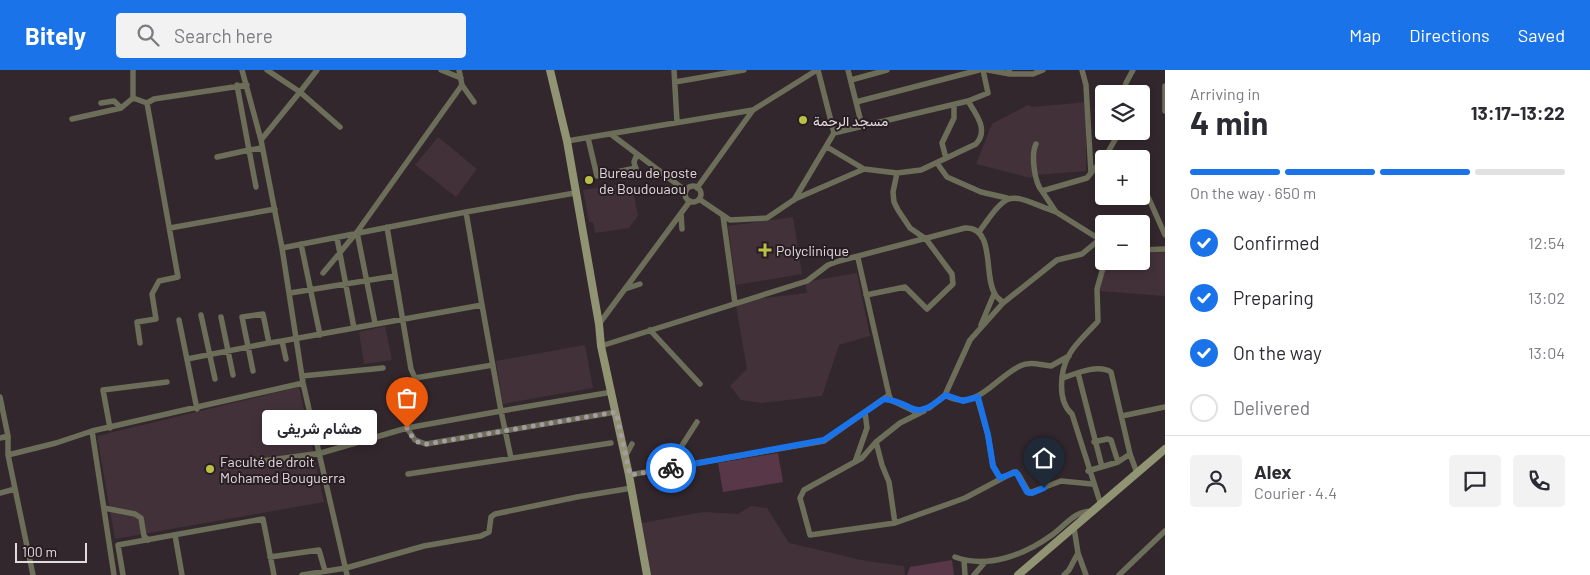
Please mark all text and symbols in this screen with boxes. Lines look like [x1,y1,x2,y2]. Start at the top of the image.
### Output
search box [116,13,466,58]
text: Bitely [25,21,86,50]
icon: search [134,21,162,49]
text: Search here [174,24,273,47]
text: Map [1349,24,1381,46]
text: Directions [1409,24,1490,46]
text: Saved [1518,24,1565,46]
text: Arriving in [1190,84,1260,103]
map controls [1095,85,1150,270]
button: layers [1095,85,1150,140]
text: 13:17–13:22 [1471,101,1565,124]
text: 4 min [1190,103,1268,141]
place label: مسجد الرحمة [813,112,888,130]
marker: مسجد الرحمة [797,114,809,126]
button: + [1095,150,1150,205]
place label: Bureau de poste de Boudouaou [599,164,697,197]
marker: Bureau de poste de Boudouaou [583,174,595,186]
text: On the way · 650 m [1190,183,1316,202]
button: − [1095,215,1150,270]
icon: check [1190,229,1218,257]
text: Confirmed [1233,231,1320,254]
text: 12:54 [1528,233,1565,252]
place label: Polyclinique [776,242,849,259]
marker: Polyclinique [758,243,772,257]
icon: check [1190,284,1218,312]
text: Preparing [1233,286,1314,309]
text: 13:02 [1528,288,1565,307]
icon: check [1190,339,1218,367]
text: On the way [1233,341,1322,364]
text: 13:04 [1528,343,1565,362]
pin [386,377,428,428]
icon: bag [393,384,421,412]
text: Delivered [1233,396,1310,419]
callout: هشام شريفى [262,410,377,446]
text: هشام شريفى [277,418,362,437]
pin [1023,437,1065,488]
courier [646,443,696,493]
icon: home [1030,444,1058,472]
place label: Faculté de droit Mohamed Bouguerra [220,453,345,486]
icon: bike [657,454,685,482]
button: person [1190,455,1242,507]
button: chat [1449,455,1501,507]
button: phone [1513,455,1565,507]
text: Alex [1254,460,1292,483]
marker: Faculté de droit Mohamed Bouguerra [204,463,216,475]
text: Courier · 4.4 [1254,483,1337,502]
scale bar [15,540,88,563]
text: 100 m [22,543,57,560]

